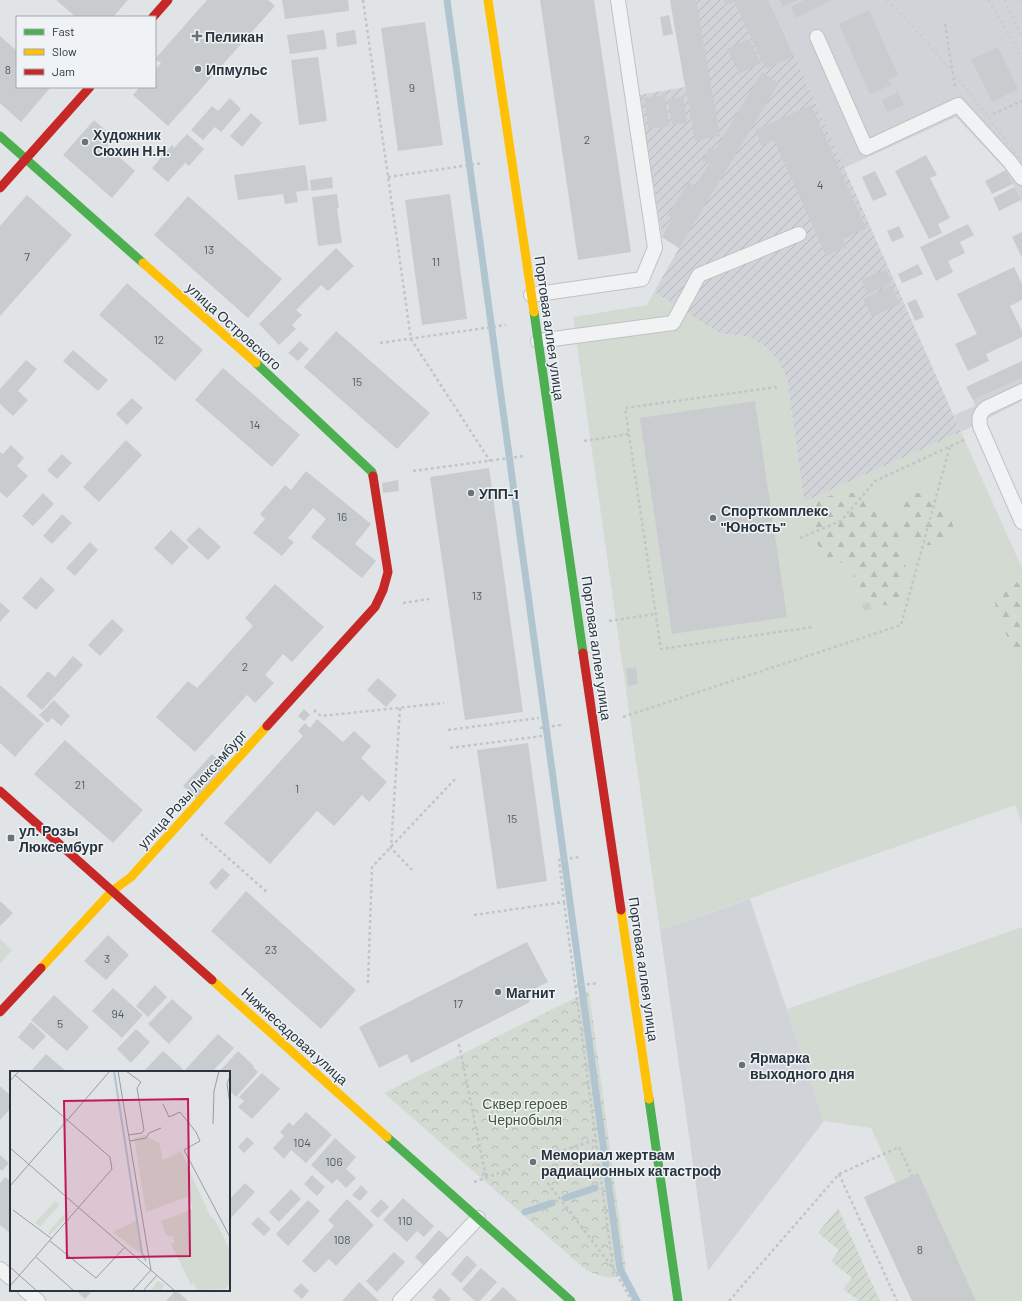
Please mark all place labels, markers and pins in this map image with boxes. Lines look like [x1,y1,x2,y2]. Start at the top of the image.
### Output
place label: Пеликан [205,28,264,45]
marker: Пеликан [192,31,202,41]
place label: Ипмульс [206,61,268,78]
marker: Ипмульс [193,64,203,74]
place label: Художник Сюхин Н.Н. [93,126,170,159]
marker: Художник Сюхин Н.Н. [80,137,90,147]
place label: УПП-1 [479,485,519,502]
marker: УПП-1 [466,488,476,498]
place label: Спорткомплекс "Юность" [721,502,829,535]
marker: Спорткомплекс "Юность" [708,513,718,523]
place label: ул. Розы Люксембург [19,822,104,855]
marker: ул. Розы Люксембург [6,833,16,843]
place label: Магнит [506,984,556,1001]
marker: Магнит [493,987,503,997]
place label: Ярмарка выходного дня [750,1049,855,1082]
marker: Ярмарка выходного дня [737,1060,747,1070]
place label: Мемориал жертвам радиационных катастроф [541,1146,721,1179]
marker: Мемориал жертвам радиационных катастроф [528,1157,538,1167]

